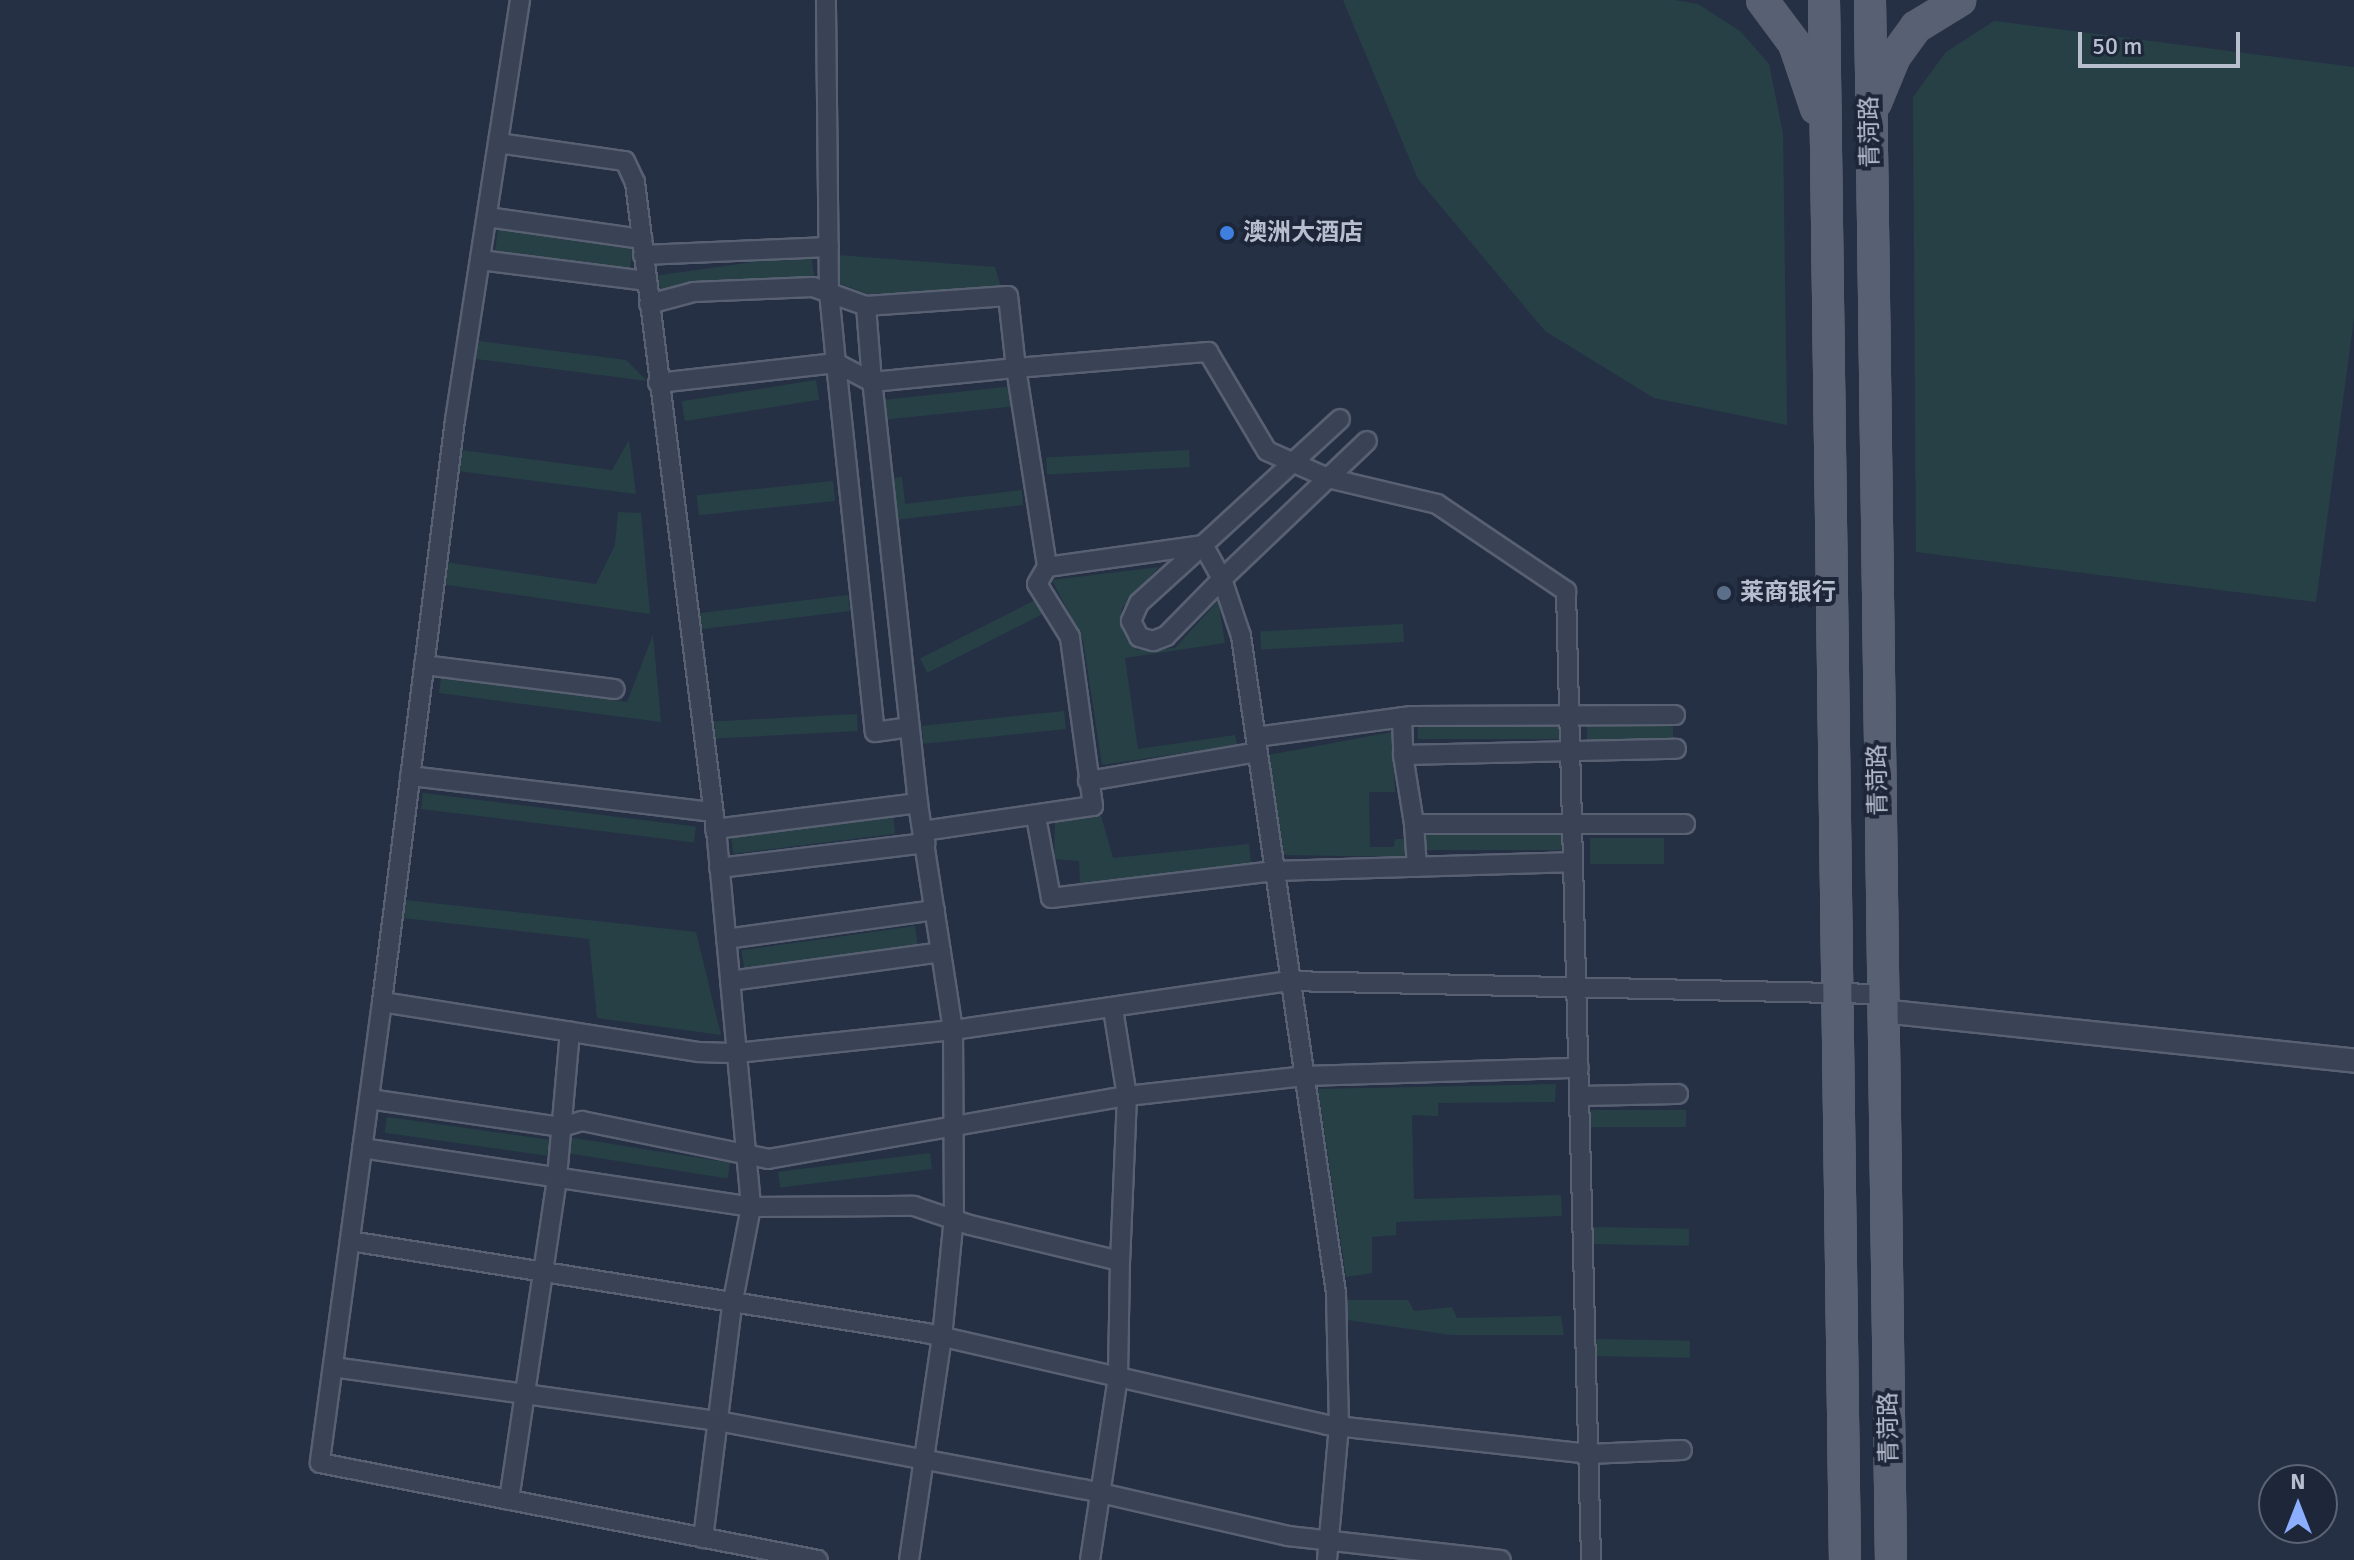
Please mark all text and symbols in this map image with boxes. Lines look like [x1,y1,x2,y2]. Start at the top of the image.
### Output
scale bar [2082,16,2244,66]
text: 50 m [2092,31,2142,61]
street label: 青菏路 [1855,96,1885,168]
place label: 澳洲大酒店 [1243,219,1363,247]
marker: 澳洲大酒店 [1218,224,1236,242]
place label: 莱商银行 [1740,579,1836,607]
marker: 莱商银行 [1715,584,1733,602]
street label: 青菏路 [1863,744,1893,816]
street label: 青菏路 [1874,1392,1904,1464]
north arrow [2258,1464,2338,1544]
text: N [2290,1468,2306,1495]

